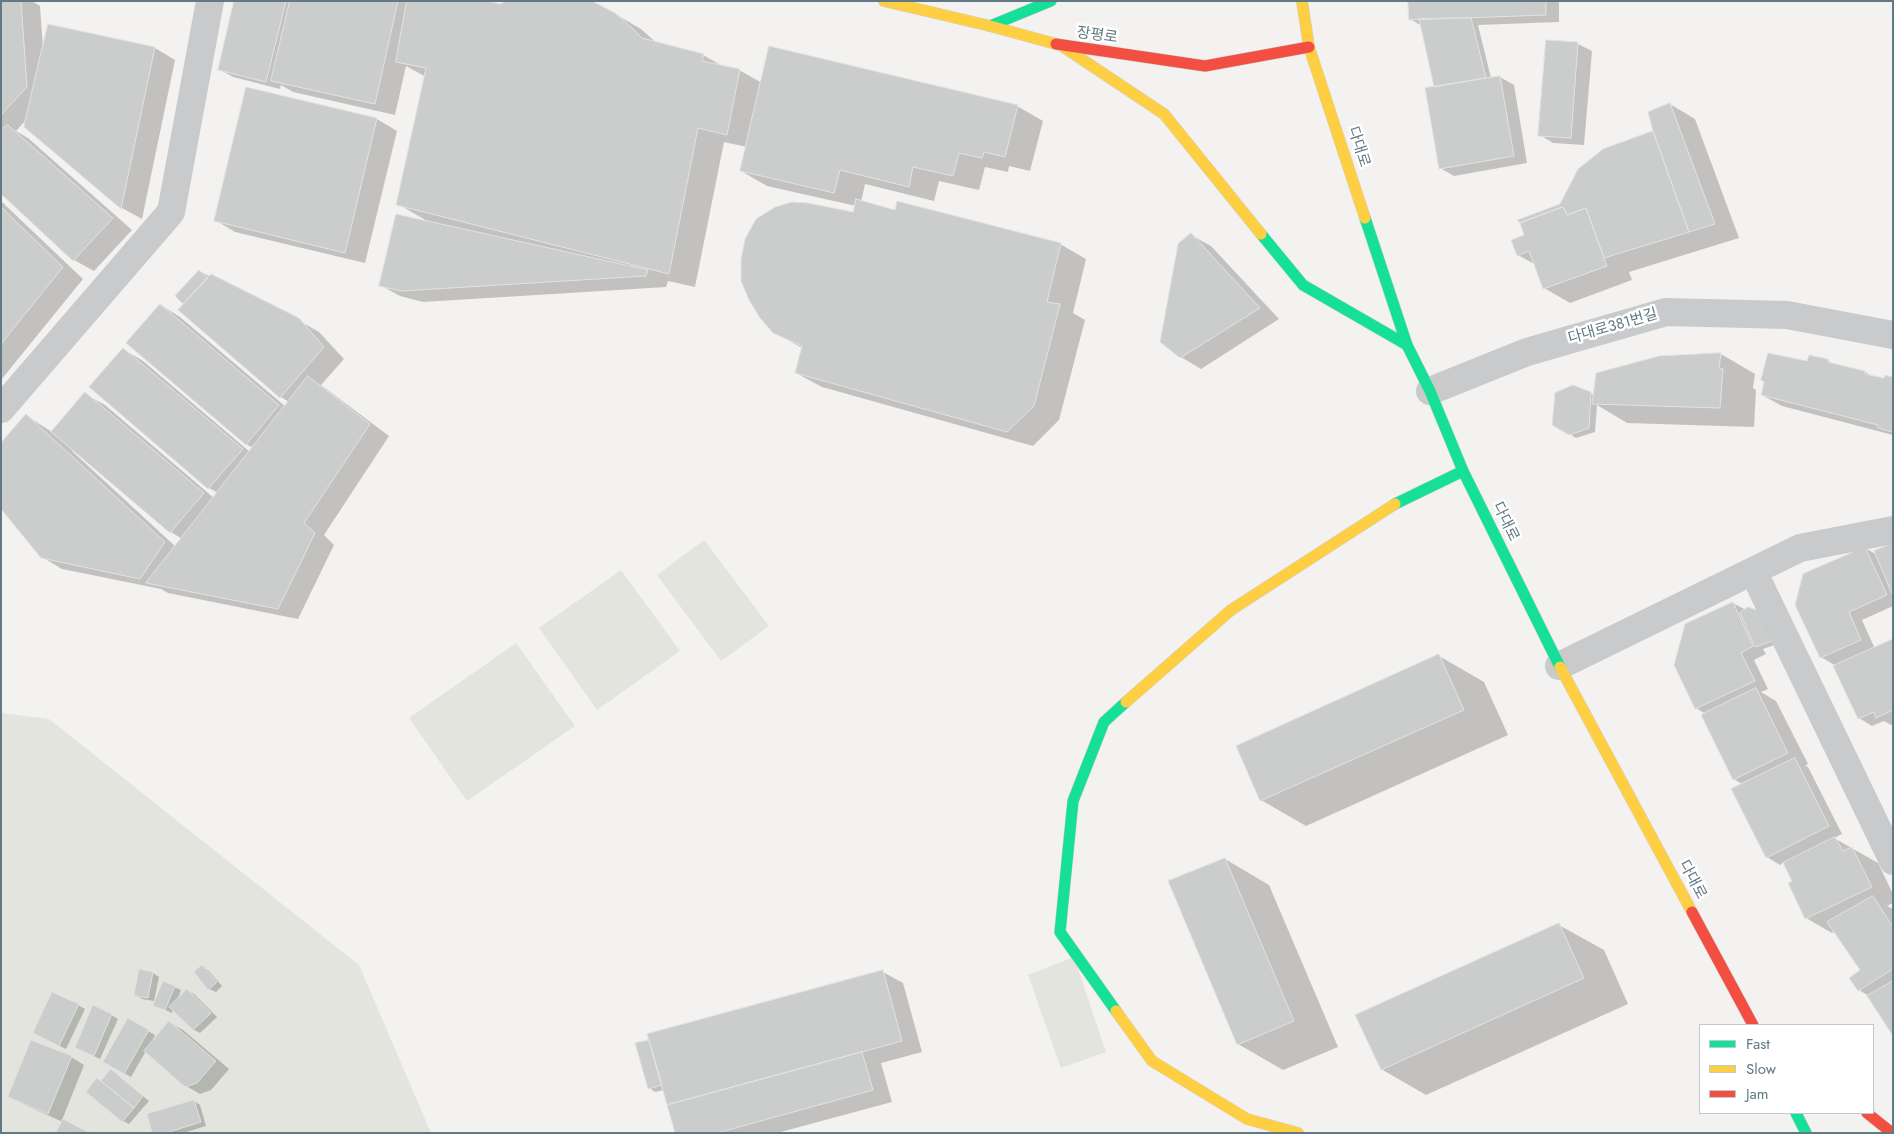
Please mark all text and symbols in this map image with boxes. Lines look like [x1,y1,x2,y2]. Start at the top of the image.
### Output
street label: 장평로 [1075,24,1119,48]
street label: 다대로 [1343,125,1373,169]
street label: 다대로381번길 [1566,306,1660,348]
street label: 다대로 [1488,499,1522,545]
street label: 다대로 [1674,857,1710,903]
legend [1699,1024,1874,1114]
text: Fast [1746,1033,1770,1055]
text: Slow [1746,1058,1776,1080]
text: Jam [1746,1083,1769,1105]

